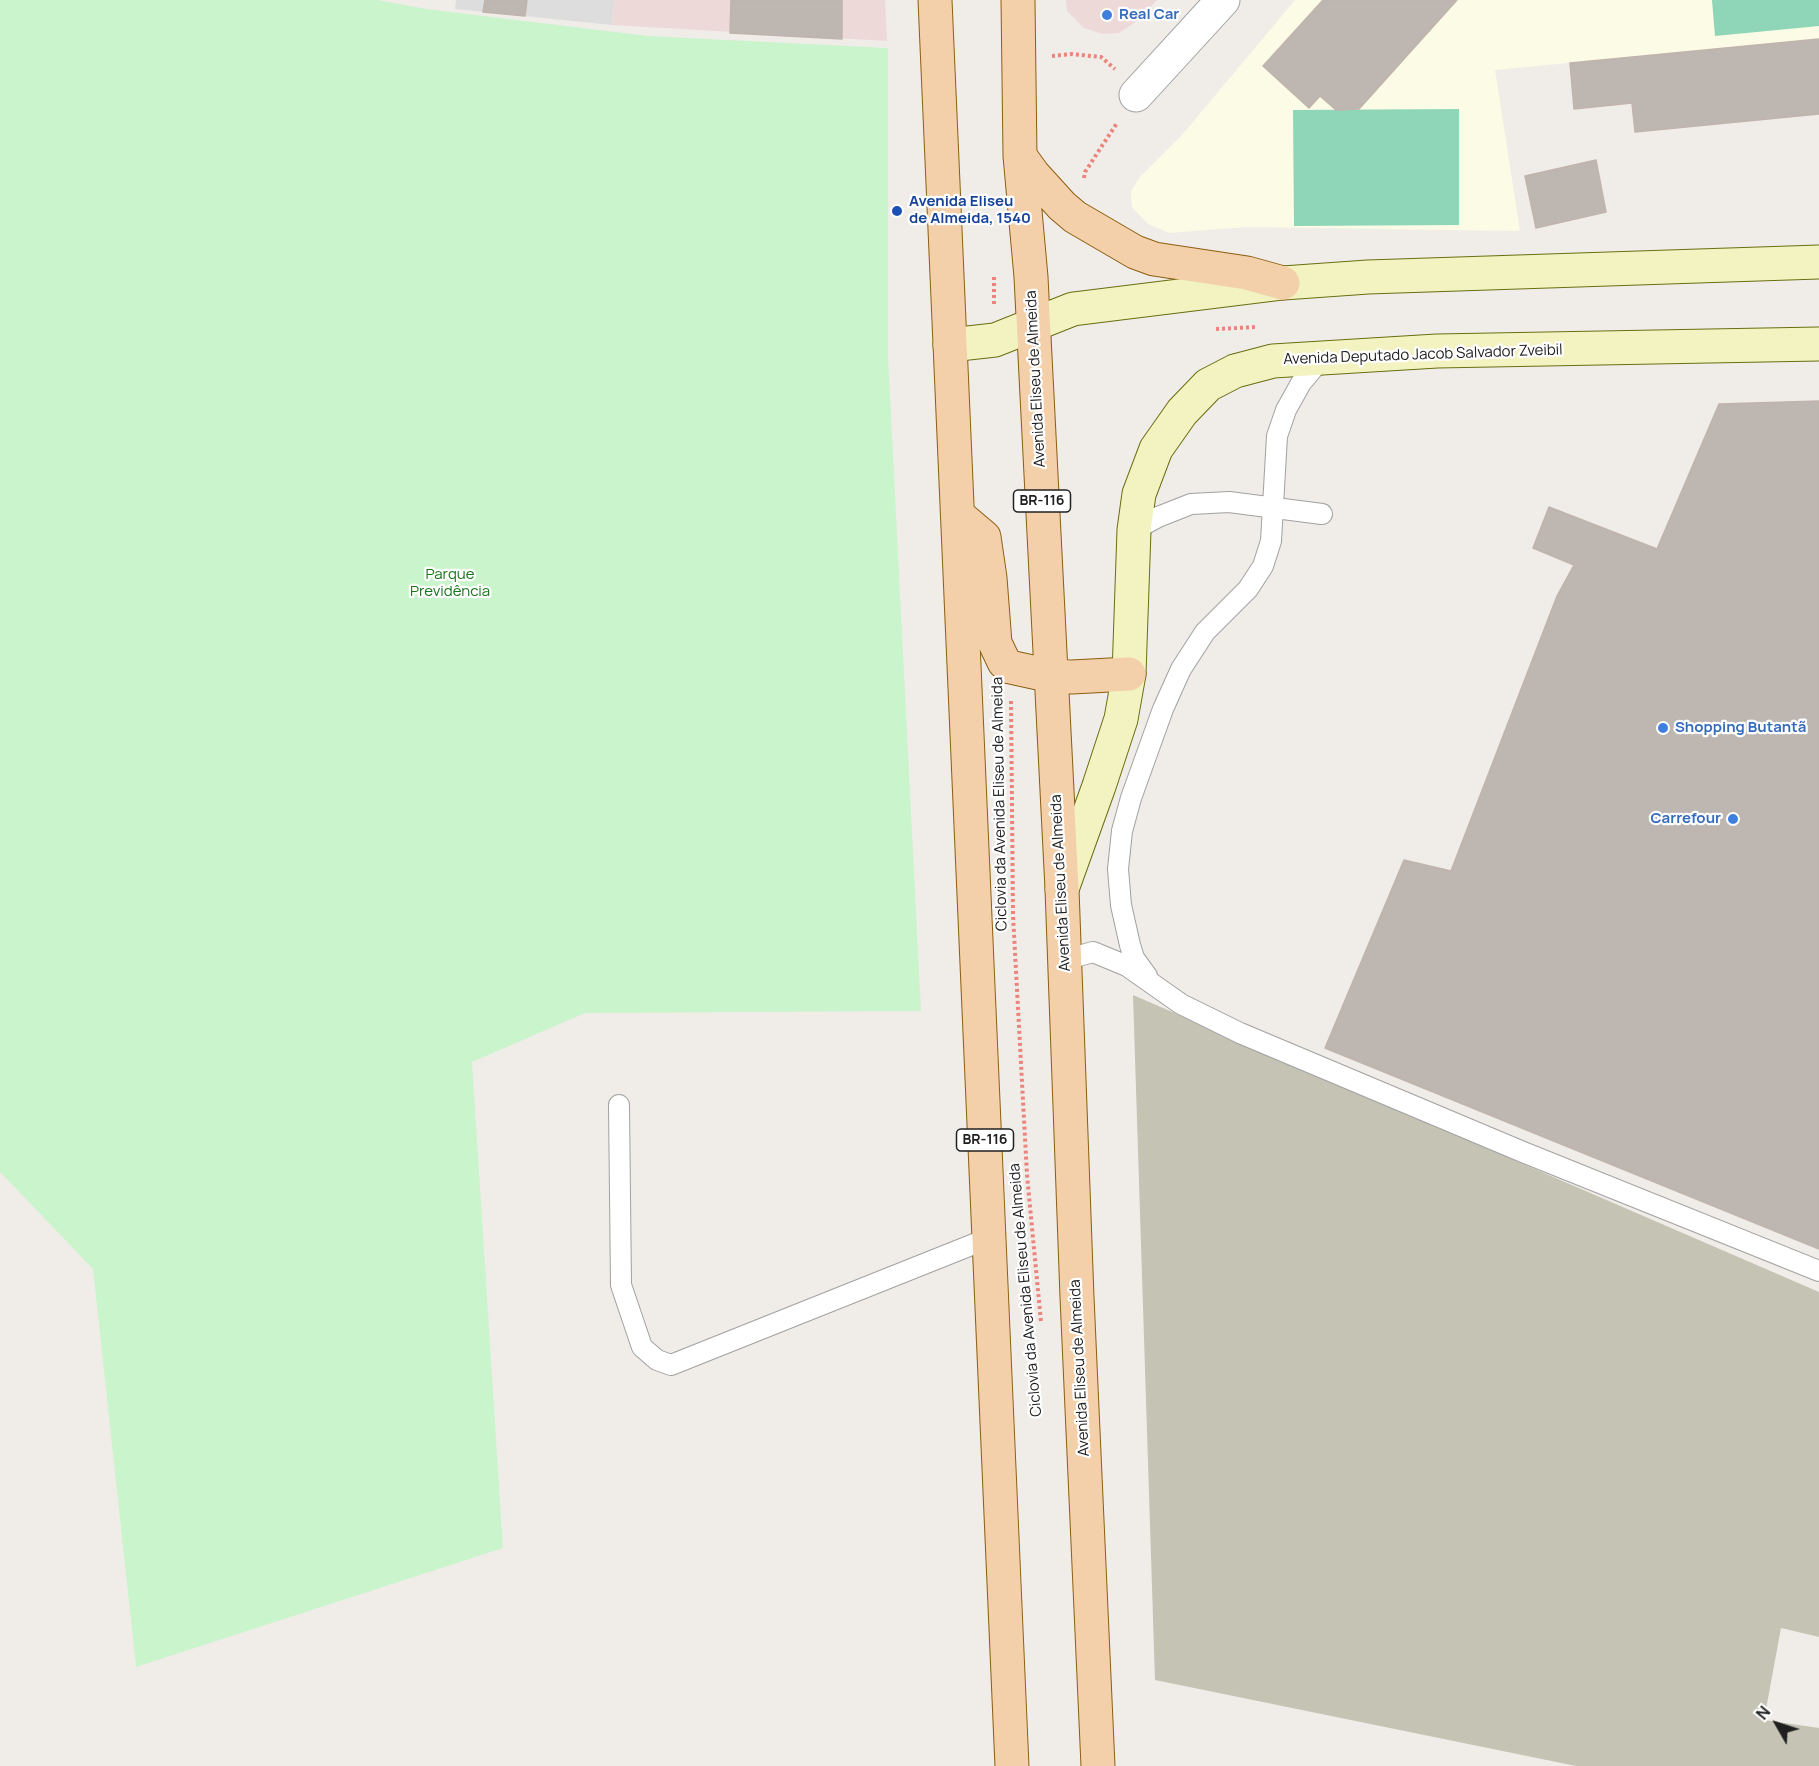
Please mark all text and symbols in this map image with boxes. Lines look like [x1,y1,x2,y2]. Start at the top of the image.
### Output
place label: Real Car [1119,6,1179,24]
marker: Real Car [1100,8,1114,22]
place label: Avenida Eliseu de Almeida, 1540 [909,193,1031,228]
marker: Avenida Eliseu de Almeida, 1540 [890,204,904,218]
street label: Avenida Eliseu de Almeida [1022,290,1050,468]
street label: Avenida Deputado Jacob Salvador Zveibil [1283,341,1563,369]
road number: BR-116 [1014,490,1070,512]
park label: Parque Previdência [410,566,490,601]
street label: Ciclovia da Avenida Eliseu de Almeida [989,677,1011,931]
place label: Shopping Butantã [1675,719,1806,737]
marker: Shopping Butantã [1656,721,1670,735]
street label: Avenida Eliseu de Almeida [1047,794,1075,972]
place label: Carrefour [1650,810,1721,828]
marker: Carrefour [1726,812,1740,826]
road number: BR-116 [956,1129,1014,1151]
street label: Ciclovia da Avenida Eliseu de Almeida [1006,1163,1046,1417]
street label: Avenida Eliseu de Almeida [1066,1279,1094,1457]
north arrow [1747,1694,1807,1754]
text: N [1751,1701,1775,1724]

